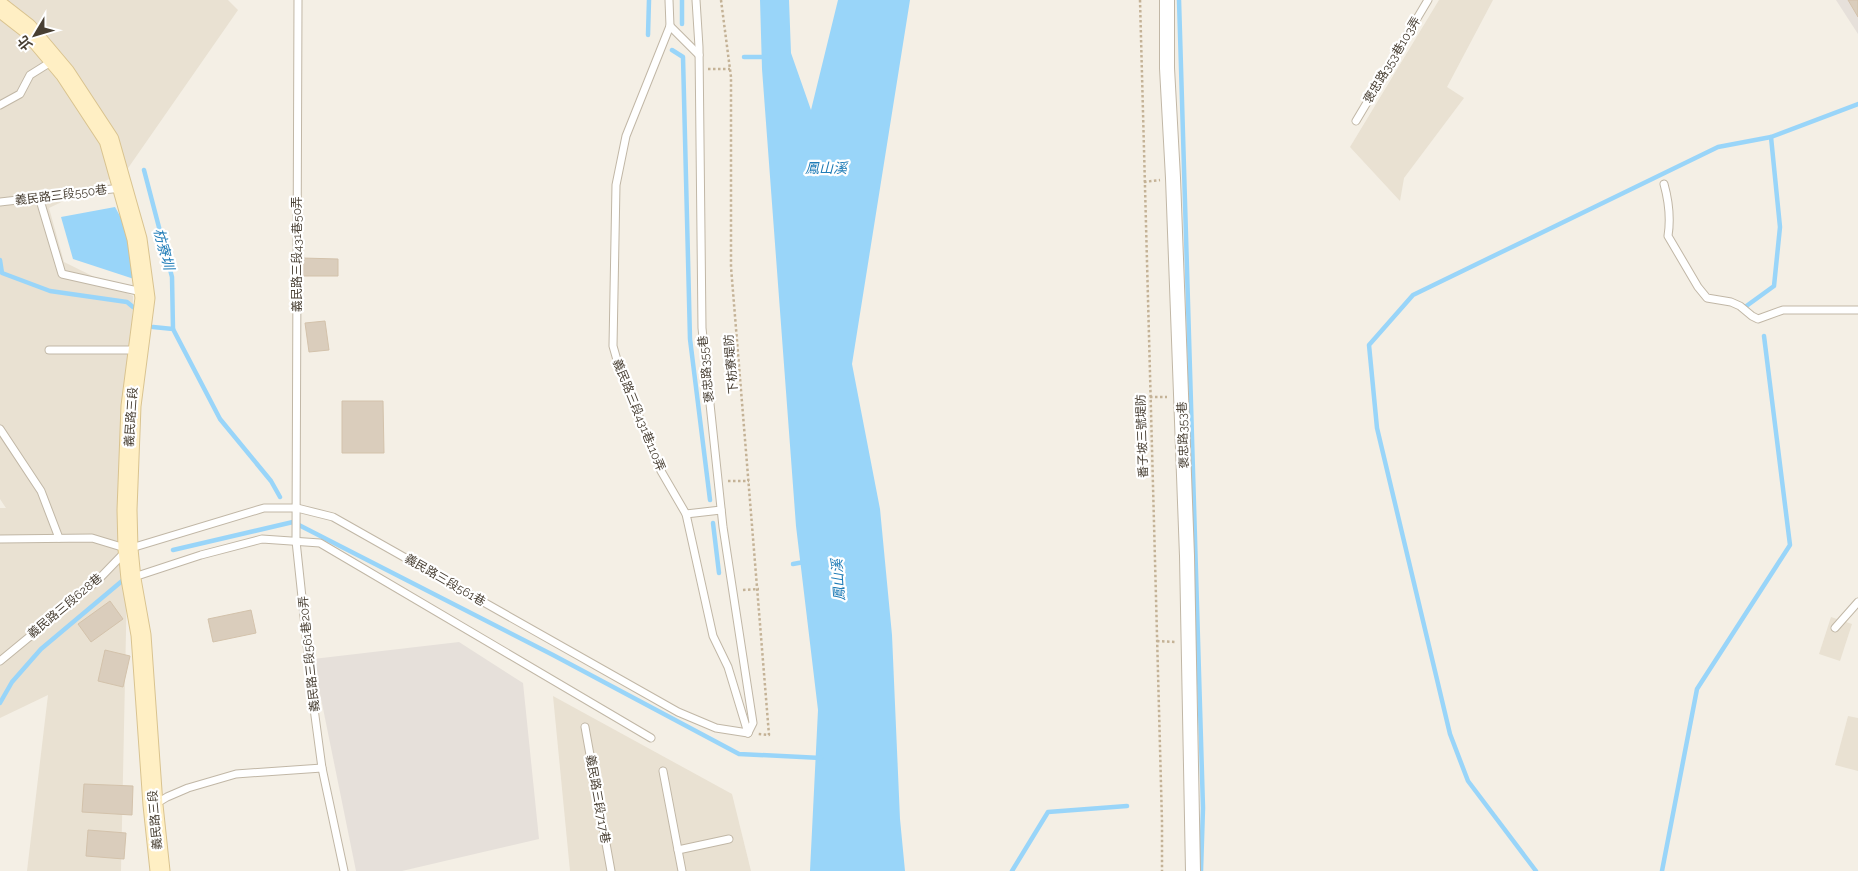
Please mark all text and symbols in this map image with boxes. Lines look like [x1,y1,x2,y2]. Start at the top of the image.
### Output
north arrow [10,10,60,60]
street label: 褒忠路353巷103弄 [1361,14,1423,106]
text: 北 [14,33,35,53]
water label: 鳳山溪 [805,160,849,176]
street label: 義民路三段550巷 [14,182,108,208]
street label: 義民路三段431巷50弄 [290,196,304,312]
water label: 枋寮圳 [151,227,178,273]
street label: 下枋寮堤防 [721,333,741,395]
street label: 褒忠路355巷 [696,335,716,403]
street label: 義民路三段431巷110弄 [610,357,668,473]
street label: 義民路三段 [122,387,140,447]
street label: 番子坡三號堤防 [1134,394,1150,478]
street label: 褒忠路353巷 [1175,401,1191,469]
street label: 義民路三段561巷 [402,551,488,609]
water label: 鳳山溪 [828,556,847,602]
street label: 義民路三段628巷 [25,571,105,641]
street label: 義民路三段561巷20弄 [296,595,322,713]
street label: 義民路三段717巷 [583,754,613,844]
street label: 義民路三段 [145,789,165,851]

